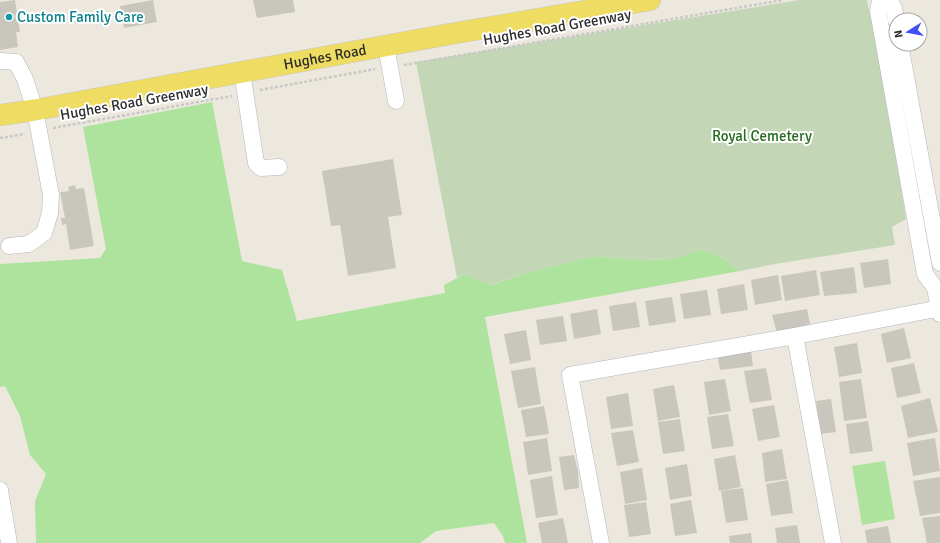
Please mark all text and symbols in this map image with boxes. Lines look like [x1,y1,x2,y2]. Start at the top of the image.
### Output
street label: Hughes Road Greenway [481,5,633,49]
place label: Custom Family Care [17,8,144,26]
marker: Custom Family Care [4,12,14,22]
north arrow [888,12,928,52]
text: N [892,29,906,39]
street label: Hughes Road [282,41,368,73]
street label: Hughes Road Greenway [58,80,210,124]
park label: Royal Cemetery [712,127,812,145]

